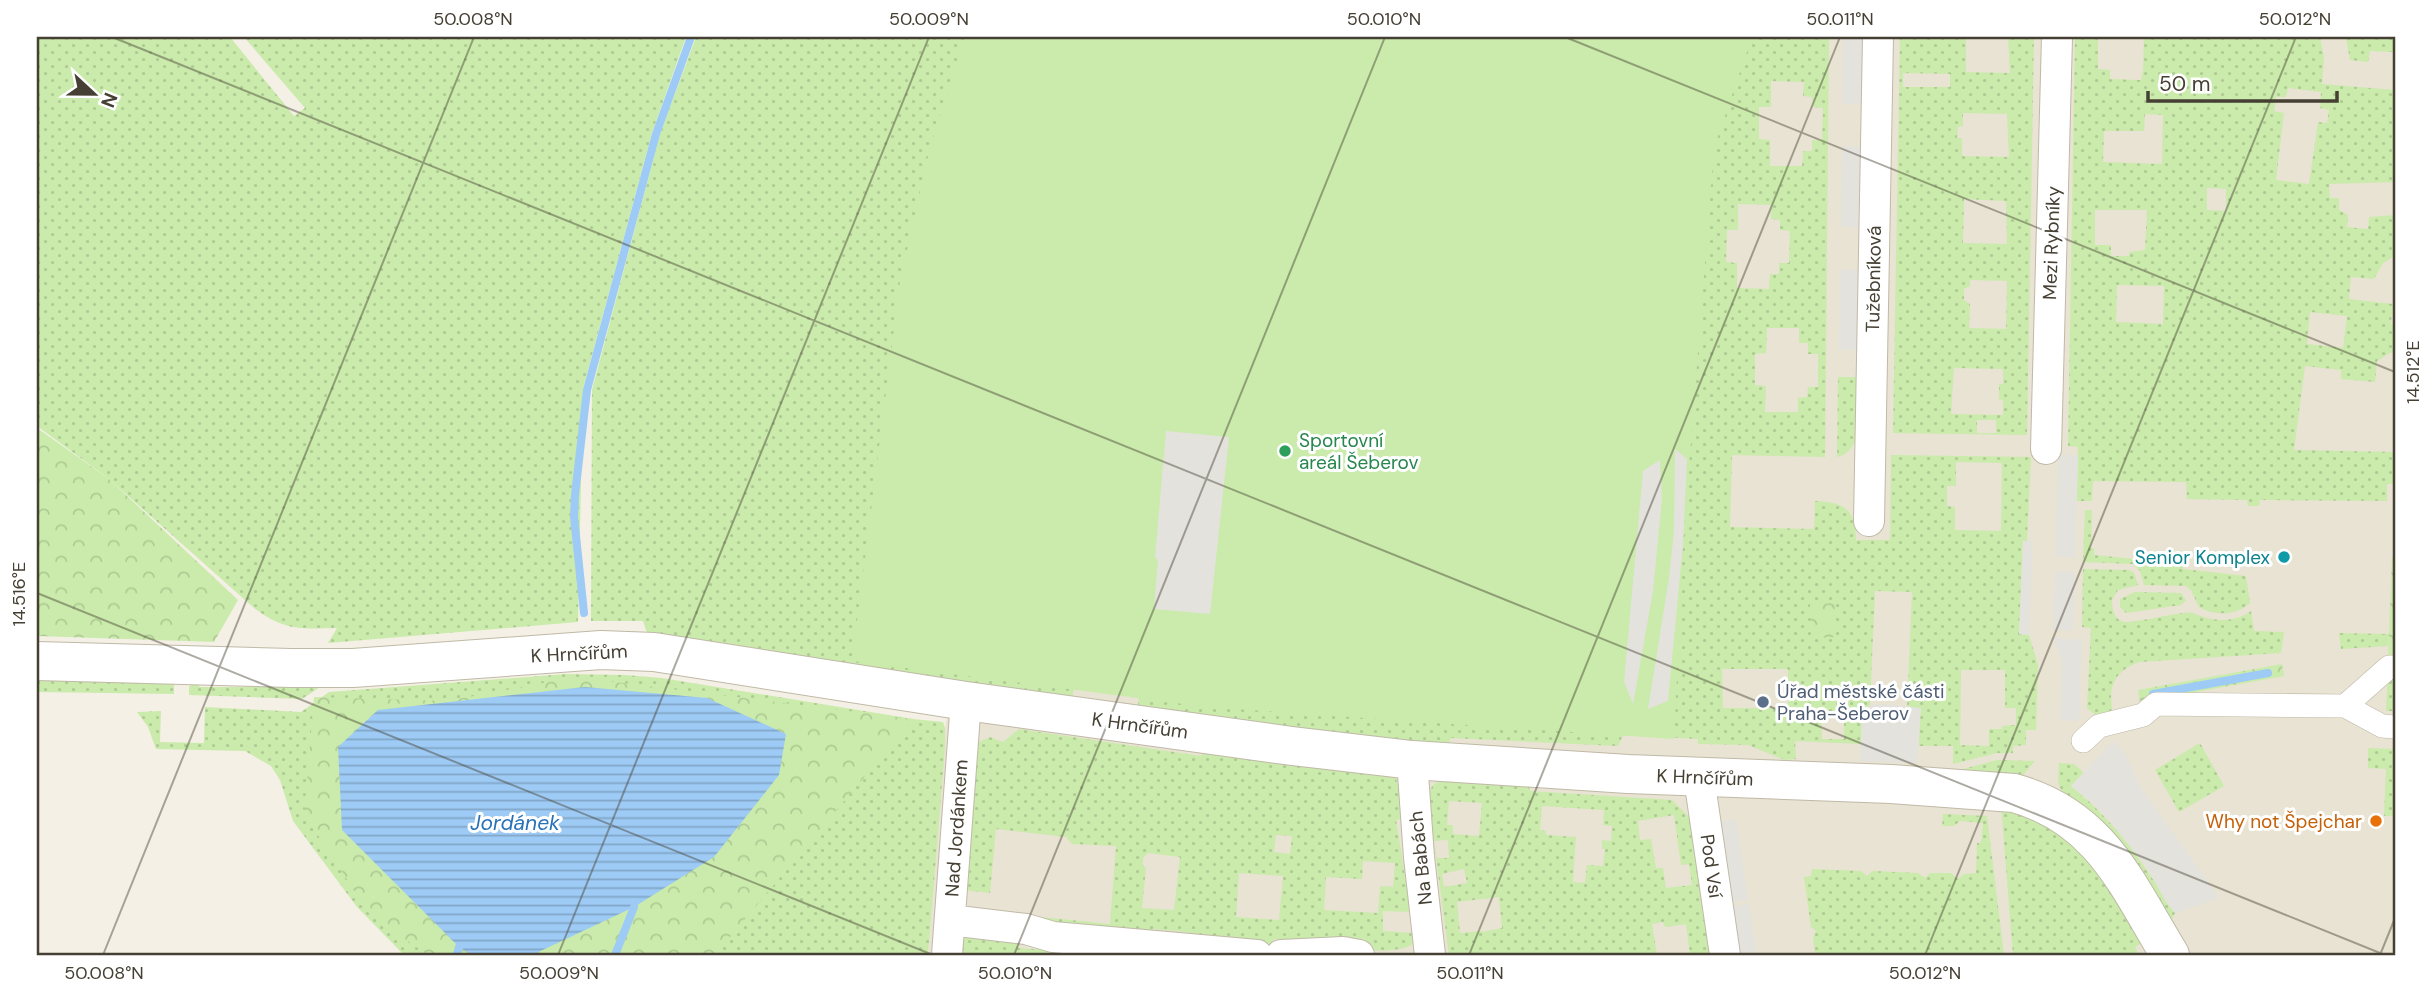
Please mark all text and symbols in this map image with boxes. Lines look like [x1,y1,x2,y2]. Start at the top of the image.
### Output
text: 50.008°N [433,7,513,31]
text: 50.009°N [889,7,969,31]
text: 50.010°N [1347,7,1421,31]
text: 50.011°N [1806,7,1874,31]
text: 50.012°N [2259,7,2331,31]
north arrow [60,60,130,130]
scale bar [2148,60,2338,104]
text: 50 m [2159,70,2210,98]
text: N [95,89,123,111]
street label: Mezi Rybníky [2037,185,2066,300]
street label: Tužebníková [1860,225,1887,333]
text: 14.512°E [2401,340,2425,404]
place label: Sportovní areál Šeberov [1299,428,1418,475]
marker: Sportovní areál Šeberov [1277,443,1293,459]
place label: Senior Komplex [2135,545,2271,570]
marker: Senior Komplex [2276,549,2292,565]
text: 14.516°E [7,562,31,626]
street label: K Hrnčířům [530,638,628,669]
place label: Úřad městské části Praha-Šeberov [1777,679,1945,726]
marker: Úřad městské části Praha-Šeberov [1755,694,1771,710]
street label: K Hrnčířům [1090,706,1190,745]
street label: Nad Jordánkem [939,759,974,898]
street label: K Hrnčířům [1656,763,1754,792]
water label: Jordánek [470,809,560,837]
place label: Why not Špejchar [2206,809,2362,834]
street label: Na Babách [1403,810,1438,906]
marker: Why not Špejchar [2368,813,2384,829]
street label: Pod Vsí [1695,833,1728,900]
text: 50.008°N [64,961,144,985]
text: 50.009°N [519,961,599,985]
text: 50.010°N [978,961,1052,985]
text: 50.011°N [1436,961,1504,985]
text: 50.012°N [1889,961,1961,985]

